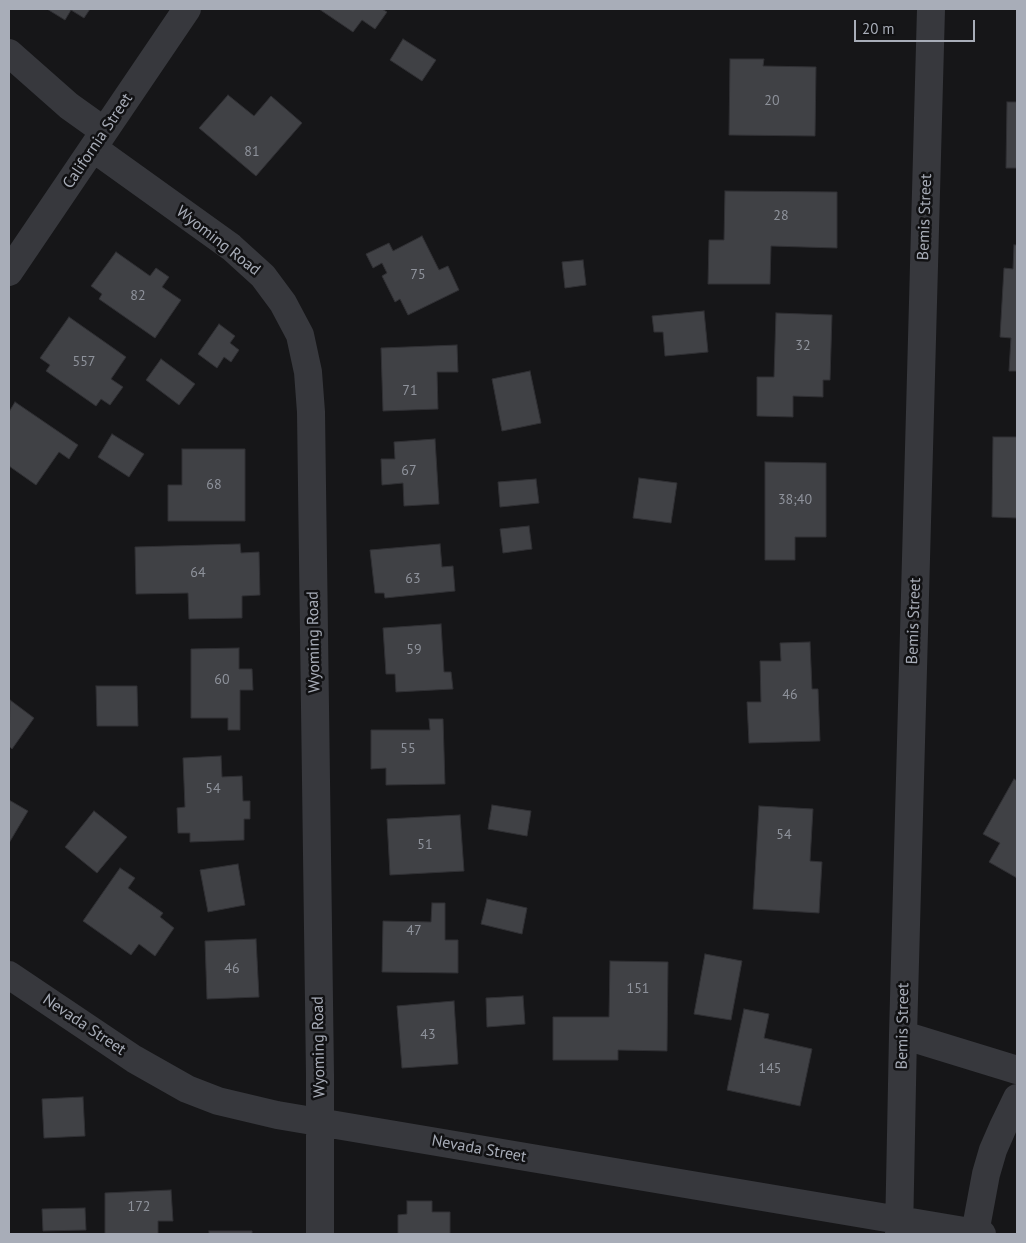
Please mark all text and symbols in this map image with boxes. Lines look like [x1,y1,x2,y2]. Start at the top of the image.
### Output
scale bar [856,10,977,42]
text: 20 m [862,19,895,38]
street label: California Street [59,90,137,192]
house number: 20 [764,93,780,109]
house number: 81 [244,144,260,160]
street label: Bemis Street [914,173,936,261]
street label: Wyoming Road [172,202,264,280]
house number: 28 [773,208,789,224]
house number: 75 [410,267,426,283]
house number: 82 [130,288,146,304]
house number: 32 [795,338,811,354]
house number: 557 [73,354,95,370]
house number: 71 [402,383,418,399]
house number: 67 [401,463,417,479]
house number: 68 [206,477,222,493]
house number: 38;40 [778,492,812,508]
house number: 64 [190,565,206,581]
house number: 63 [405,571,421,587]
street label: Bemis Street [903,577,925,665]
street label: Wyoming Road [304,591,324,693]
house number: 59 [406,642,422,658]
house number: 60 [214,672,230,688]
house number: 46 [782,687,798,703]
house number: 55 [400,741,416,757]
house number: 54 [205,781,221,797]
house number: 54 [776,827,792,843]
house number: 51 [417,837,433,853]
house number: 47 [406,923,422,939]
house number: 46 [224,961,240,977]
house number: 151 [627,981,649,997]
street label: Bemis Street [893,983,913,1069]
street label: Nevada Street [39,990,129,1060]
street label: Wyoming Road [309,996,329,1098]
house number: 43 [420,1027,436,1043]
house number: 145 [759,1061,781,1077]
street label: Nevada Street [430,1131,528,1167]
house number: 172 [128,1199,150,1215]

